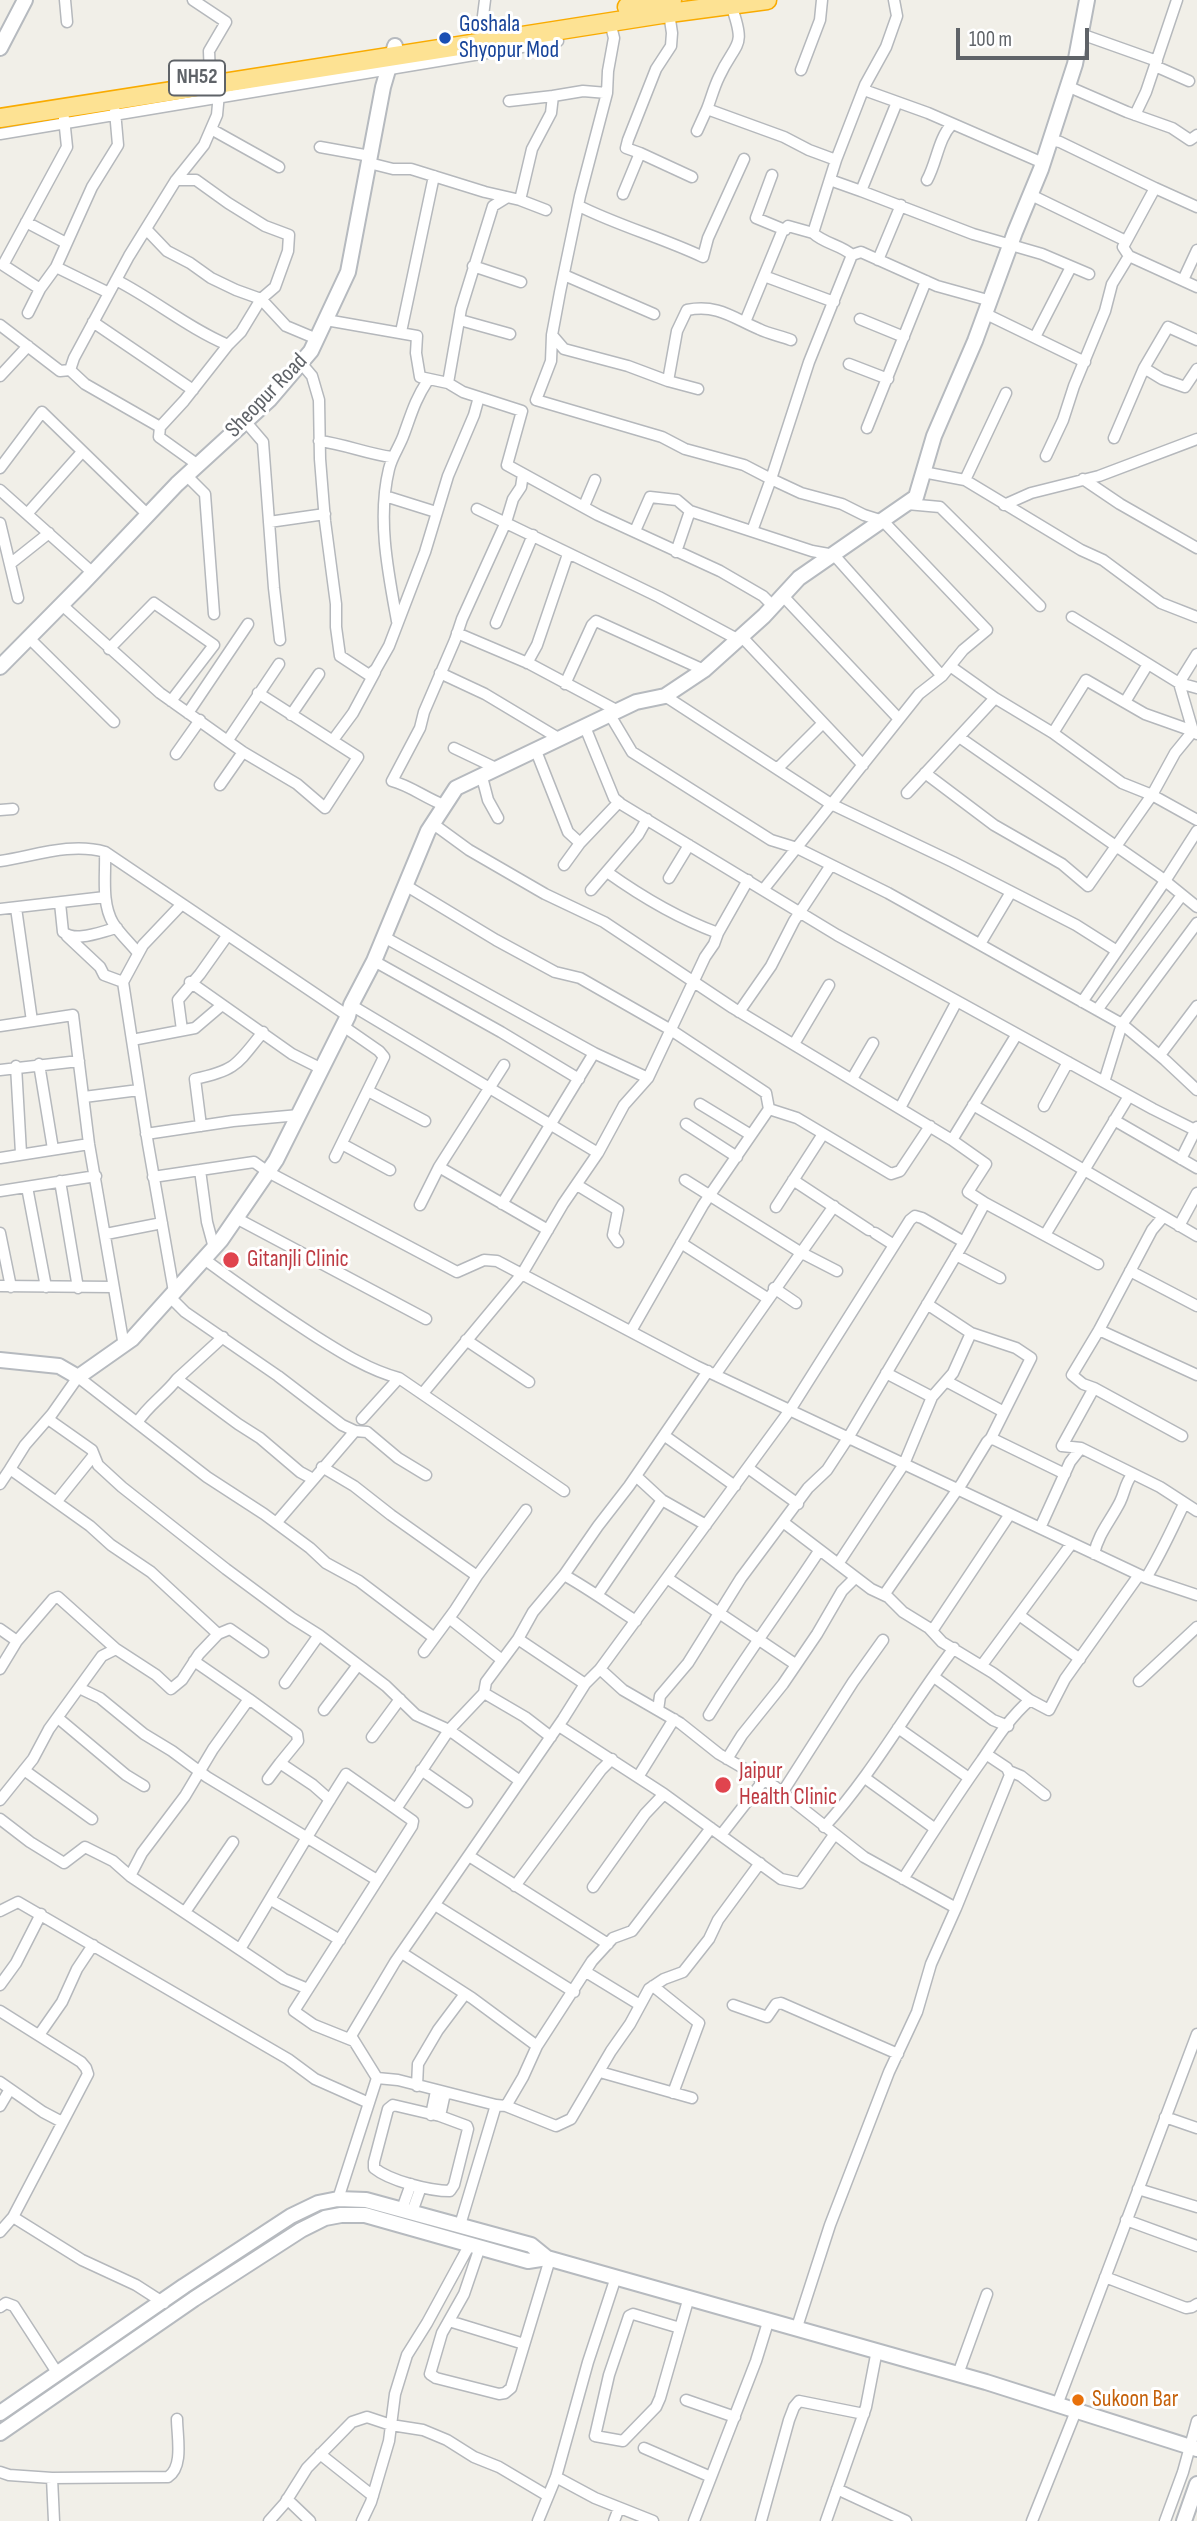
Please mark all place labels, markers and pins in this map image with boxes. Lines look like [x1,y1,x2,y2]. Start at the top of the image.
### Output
place label: Goshala Shyopur Mod [459,11,559,65]
marker: Goshala Shyopur Mod [437,30,453,46]
place label: Gitanjli Clinic [247,1246,349,1274]
marker: Gitanjli Clinic [221,1250,241,1270]
place label: Jaipur Health Clinic [739,1758,837,1812]
marker: Jaipur Health Clinic [713,1775,733,1795]
place label: Sukoon Bar [1092,2386,1178,2414]
marker: Sukoon Bar [1070,2392,1086,2408]

